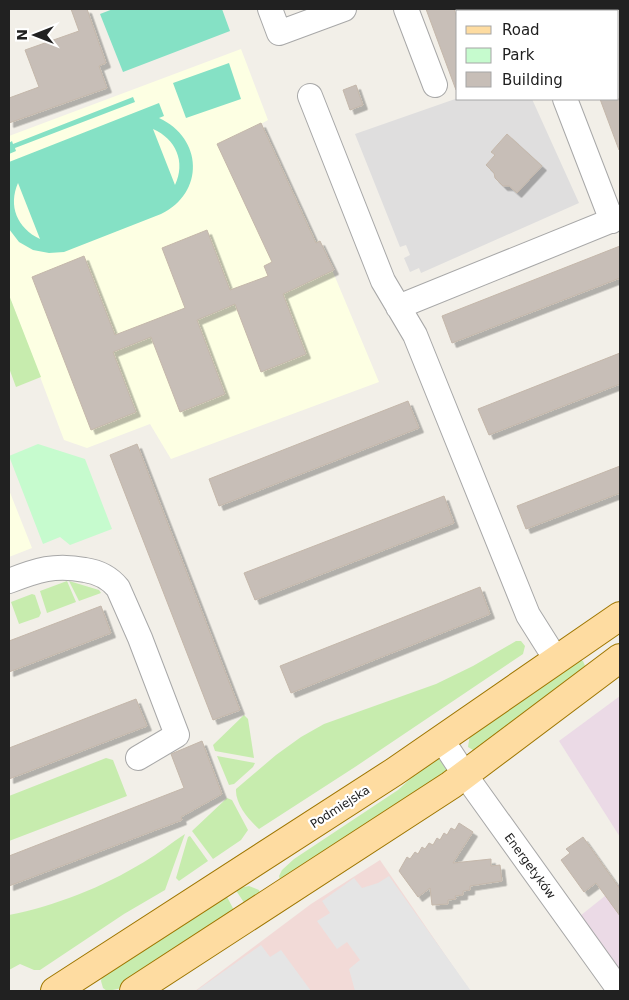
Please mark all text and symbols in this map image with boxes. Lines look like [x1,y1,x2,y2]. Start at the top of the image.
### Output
north arrow [10,10,60,60]
legend [456,10,619,100]
text: Road [502,21,540,39]
text: N [14,29,30,41]
text: Park [502,46,535,64]
text: Building [502,71,563,89]
street label: Podmiejska [308,783,372,831]
street label: Energetyków [501,830,559,902]

